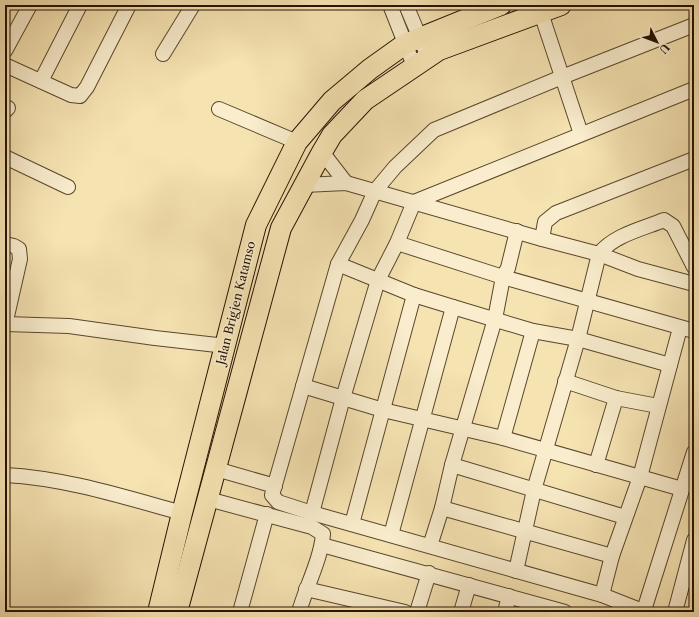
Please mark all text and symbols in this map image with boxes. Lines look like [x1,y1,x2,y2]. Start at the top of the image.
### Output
north arrow [637,22,677,62]
text: U [656,41,673,57]
street label: Jalan Brigjen Katamso [212,240,258,368]

